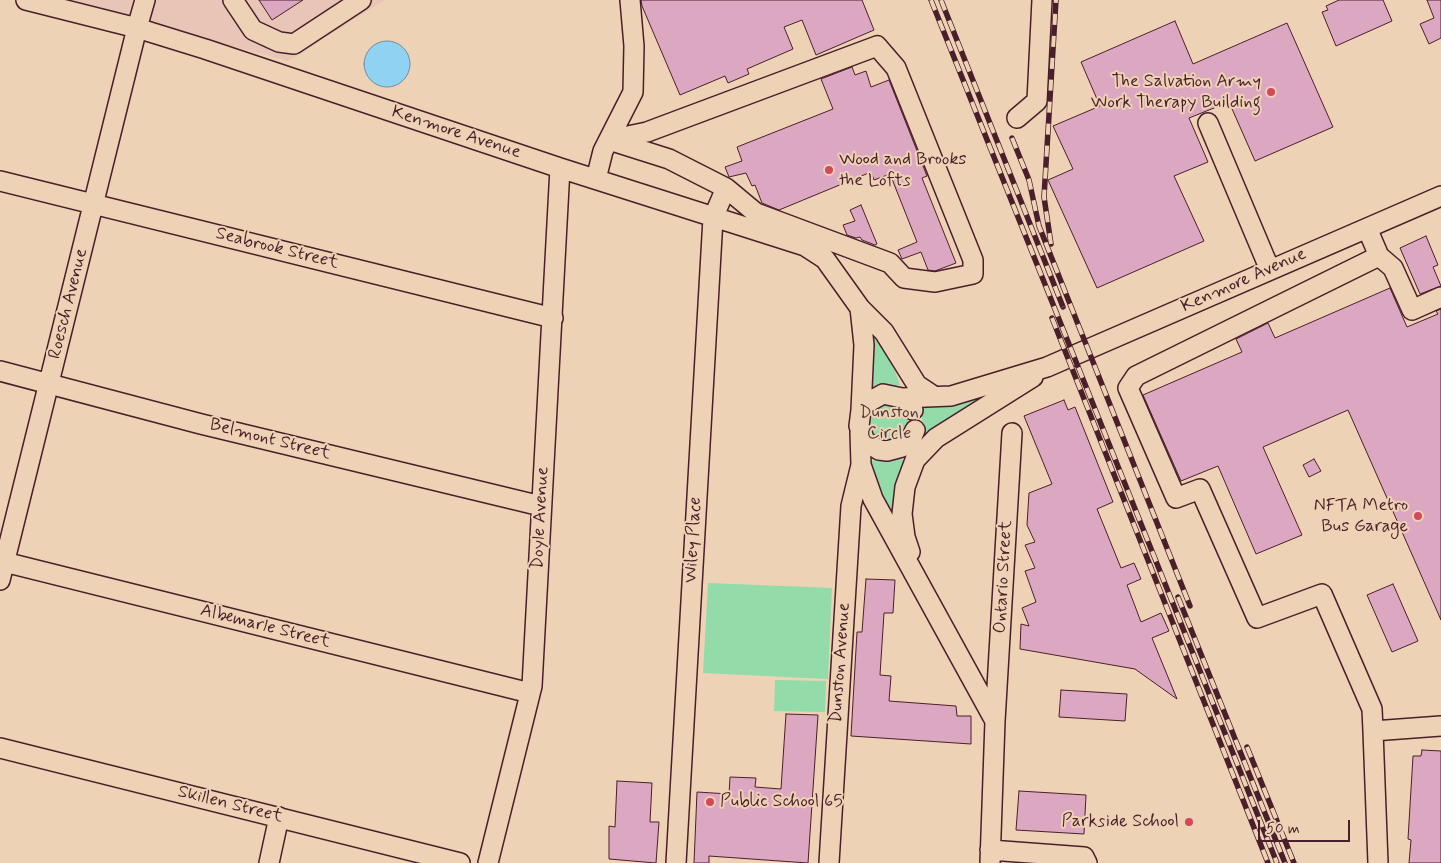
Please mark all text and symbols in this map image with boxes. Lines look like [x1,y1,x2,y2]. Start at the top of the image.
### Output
place label: The Salvation Army Work Therapy Building [1091,71,1261,114]
marker: The Salvation Army Work Therapy Building [1265,86,1277,98]
street label: Kenmore Avenue [389,102,523,164]
place label: Wood and Brooks the Lofts [839,149,967,192]
marker: Wood and Brooks the Lofts [823,164,835,176]
street label: Seabrook Street [213,223,341,275]
street label: Kenmore Avenue [1178,244,1310,318]
street label: Roesch Avenue [45,246,93,362]
park label: Dunston Circle [859,402,919,444]
street label: Belmont Street [207,415,333,465]
street label: Doyle Avenue [528,466,554,570]
place label: NFTA Metro Bus Garage [1314,495,1408,538]
street label: Wiley Place [681,496,707,584]
marker: NFTA Metro Bus Garage [1412,510,1424,522]
street label: Ontario Street [990,520,1018,634]
street label: Albemarle Street [198,600,332,654]
street label: Dunston Avenue [826,602,856,724]
street label: Skillen Street [175,782,285,828]
place label: Public School 65 [720,791,843,813]
marker: Public School 65 [704,796,716,808]
scale bar [1261,810,1354,842]
place label: Parkside School [1062,811,1179,833]
marker: Parkside School [1183,816,1195,828]
text: 50 m [1266,819,1300,839]

